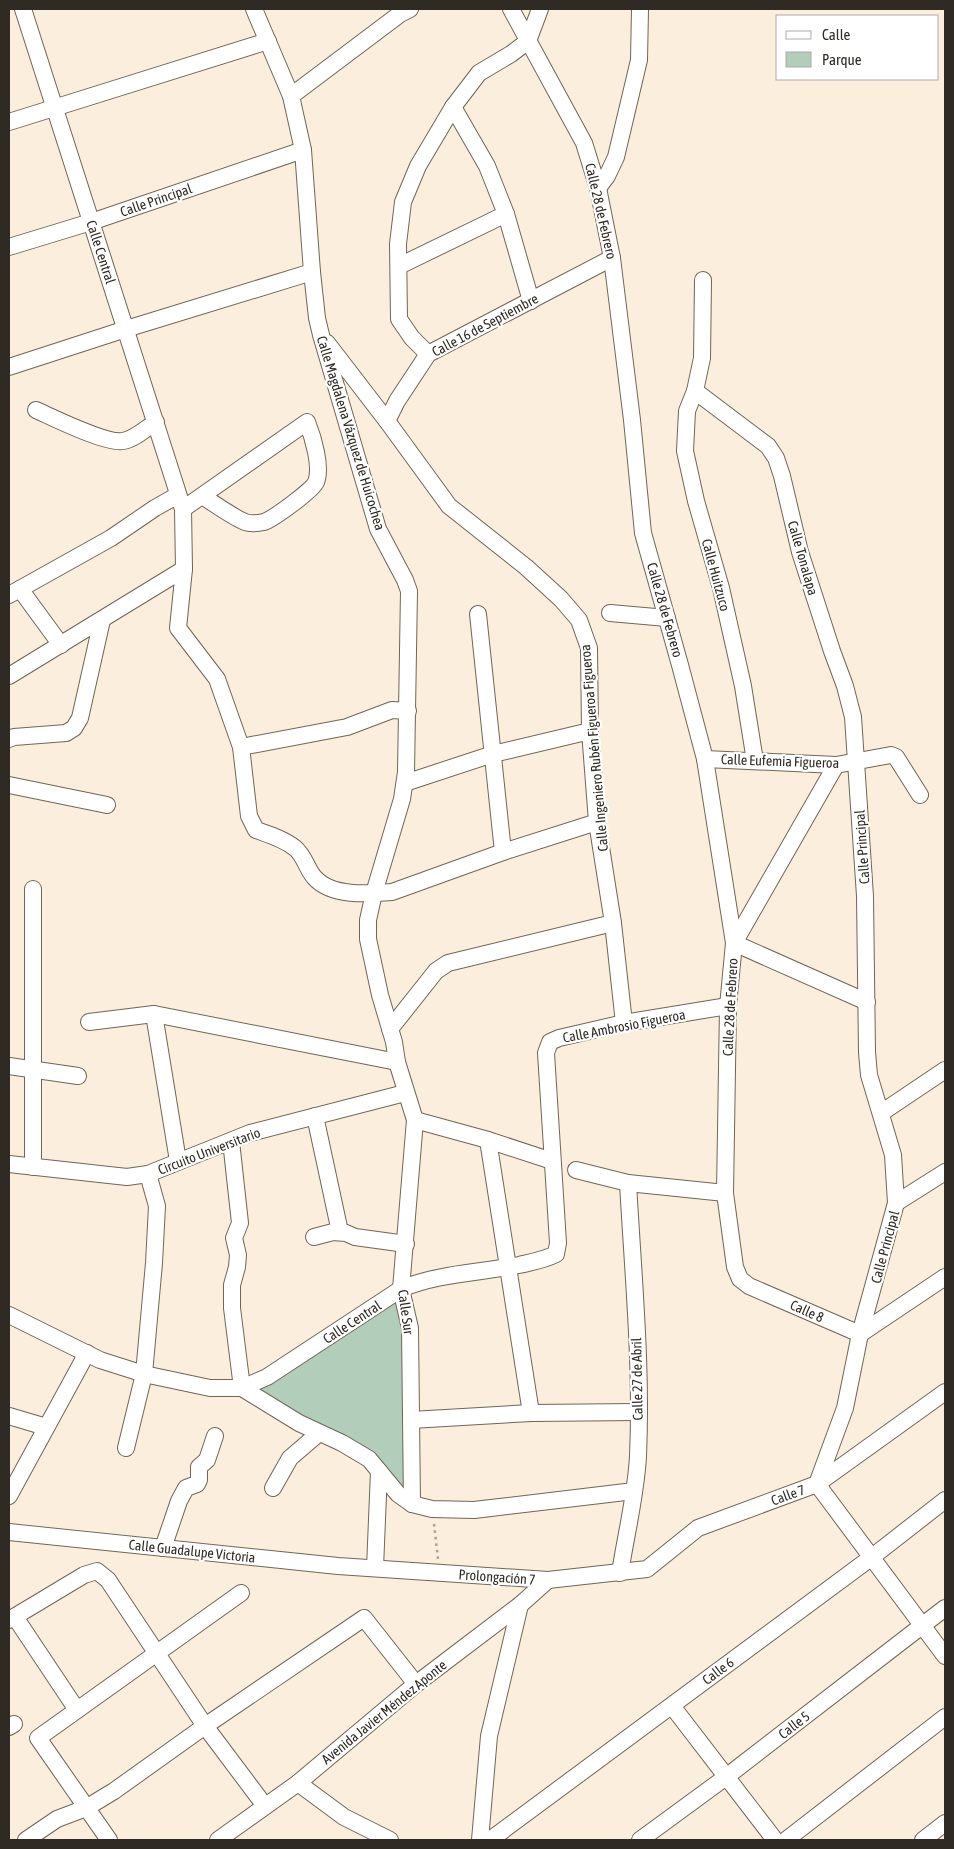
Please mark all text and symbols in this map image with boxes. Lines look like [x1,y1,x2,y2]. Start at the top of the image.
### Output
legend [776,15,939,80]
text: Calle [822,26,851,43]
text: Parque [822,51,862,68]
street label: Calle 28 de Febrero [582,162,620,260]
street label: Calle Principal [118,180,194,220]
street label: Calle Central [83,218,119,286]
street label: Calle 16 de Septiembre [429,290,541,360]
street label: Calle Magdalena Vázquez de Huicochea [314,334,388,532]
street label: Calle Tonalapa [785,519,821,597]
street label: Calle Huitzuco [699,537,733,613]
street label: Calle 28 de Febrero [644,561,686,659]
street label: Calle Ingeniero Rubén Figueroa Figueroa [577,644,611,852]
street label: Calle Eufemia Figueroa [721,751,839,771]
street label: Calle Principal [851,809,873,885]
street label: Calle 28 de Febrero [719,958,741,1056]
street label: Calle Ambrosio Figueroa [561,1006,687,1046]
street label: Circuito Universitario [156,1124,262,1178]
street label: Calle Principal [868,1209,902,1285]
street label: Calle Sur [395,1289,417,1336]
street label: Calle Central [320,1297,384,1347]
street label: Calle 8 [788,1297,827,1326]
street label: Calle 27 de Abril [628,1337,646,1421]
street label: Calle 7 [769,1482,807,1508]
street label: Calle Guadalupe Victoria [128,1536,256,1566]
street label: Prolongación 7 [458,1566,536,1588]
street label: Calle 6 [699,1654,737,1688]
street label: Avenida Javier Méndez Aponte [318,1657,450,1767]
street label: Calle 5 [775,1708,813,1742]

